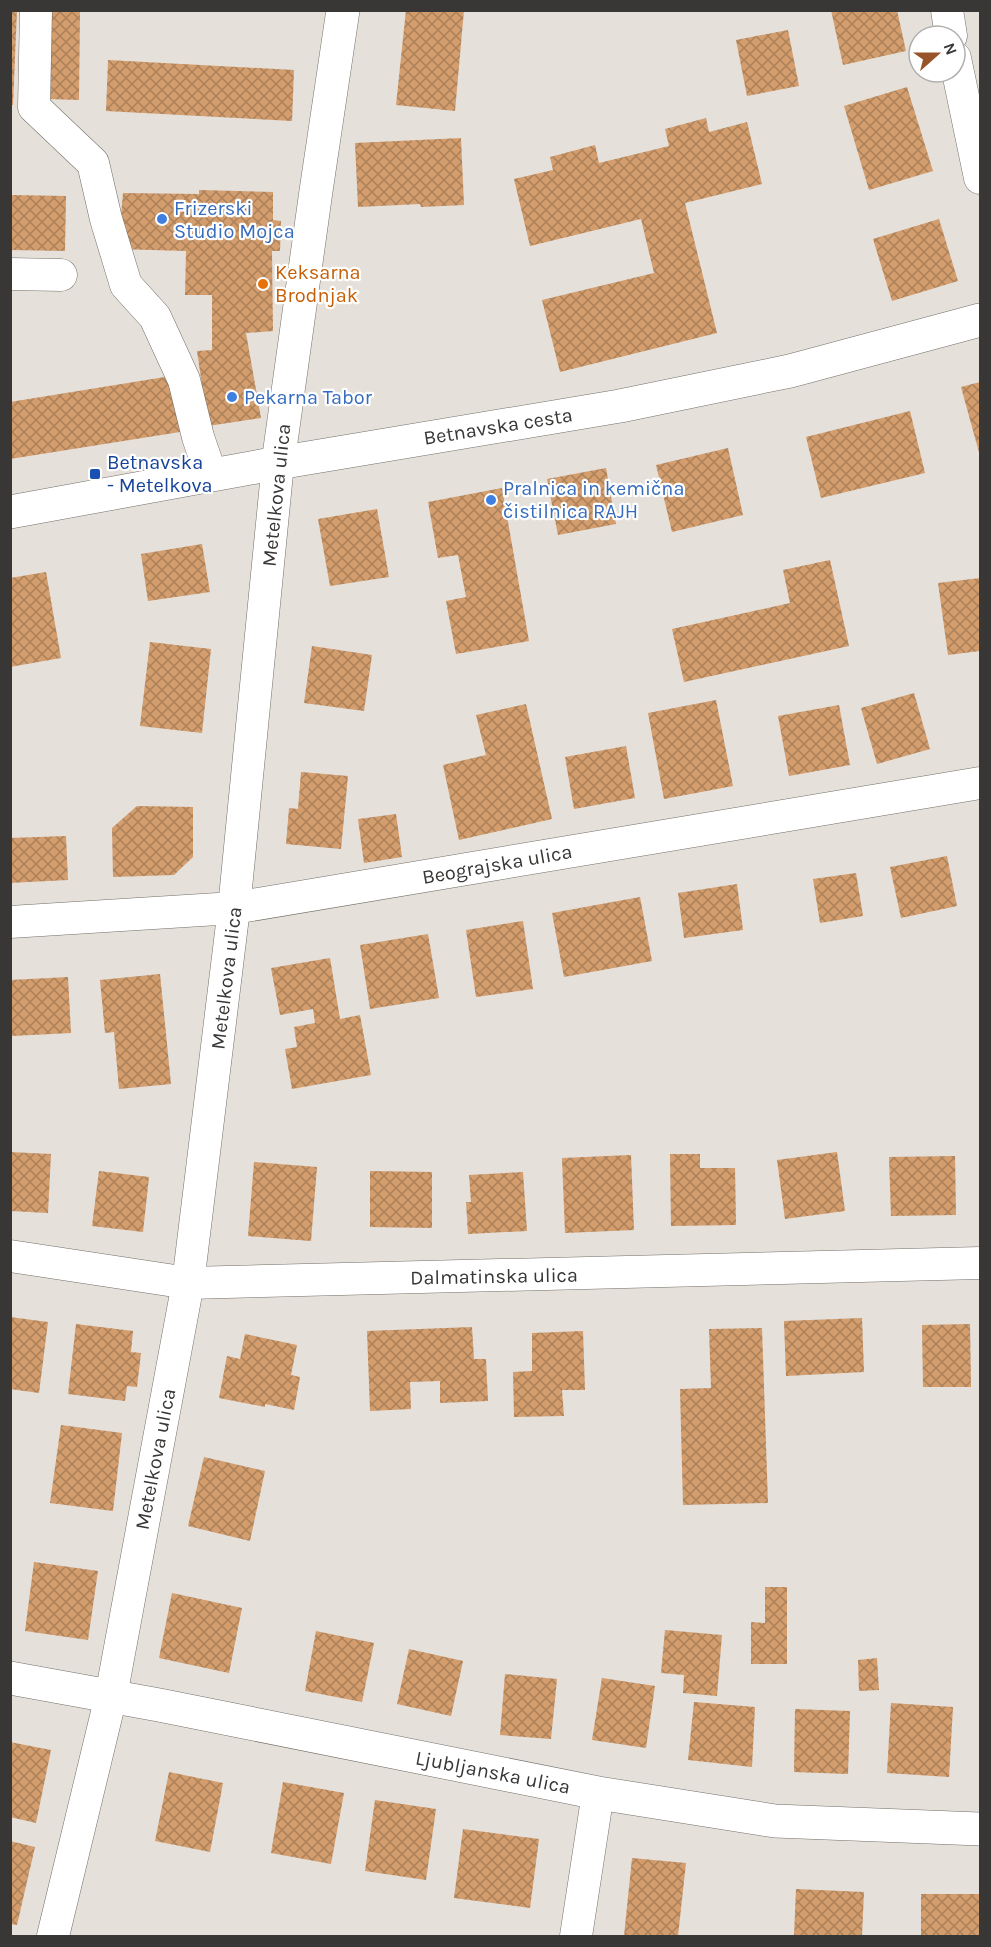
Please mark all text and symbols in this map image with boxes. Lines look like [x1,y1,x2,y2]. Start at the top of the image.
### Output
north arrow [907,24,967,84]
text: N [940,40,961,58]
place label: Frizerski Studio Mojca [174,197,295,243]
marker: Frizerski Studio Mojca [155,212,169,226]
place label: Keksarna Brodnjak [275,261,361,307]
marker: Keksarna Brodnjak [256,277,270,291]
place label: Pekarna Tabor [244,386,373,409]
marker: Pekarna Tabor [225,390,239,404]
street label: Betnavska cesta [422,403,574,450]
street label: Metelkova ulica [258,422,295,568]
place label: Betnavska - Metelkova [107,451,213,497]
marker: Betnavska - Metelkova [88,467,102,481]
place label: Pralnica in kemična čistilnica RAJH [503,477,684,523]
marker: Pralnica in kemična čistilnica RAJH [484,493,498,507]
street label: Beograjska ulica [420,840,574,889]
street label: Metelkova ulica [206,905,247,1051]
street label: Dalmatinska ulica [410,1264,578,1289]
street label: Metelkova ulica [130,1386,180,1532]
street label: Ljubljanska ulica [414,1746,572,1799]

